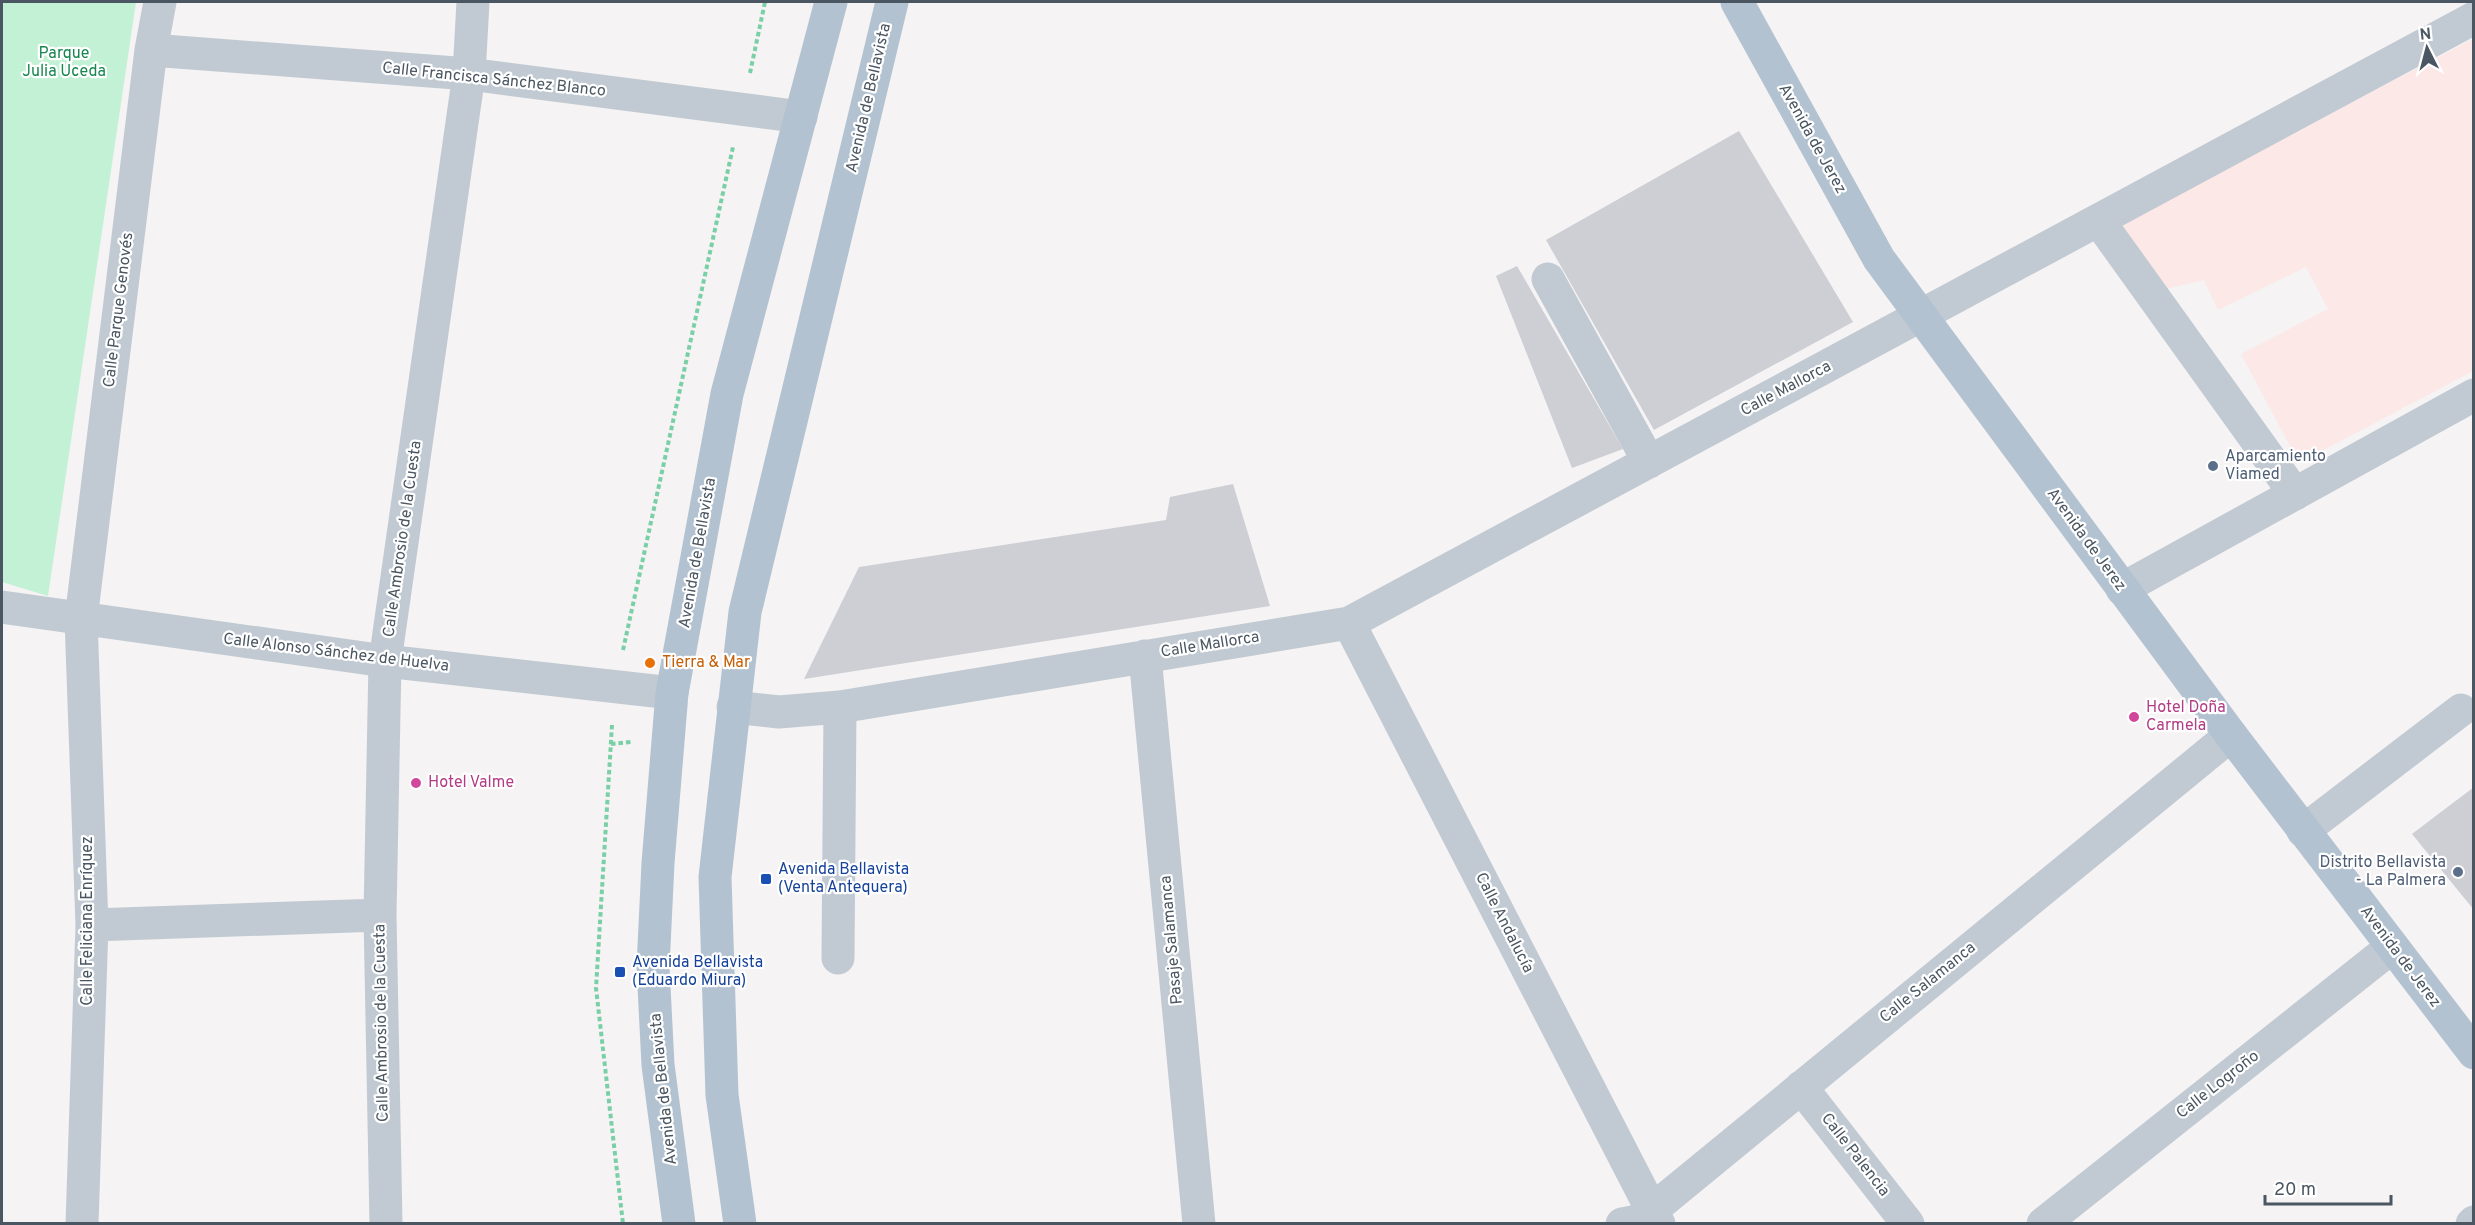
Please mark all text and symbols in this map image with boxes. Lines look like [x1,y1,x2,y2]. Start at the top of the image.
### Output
north arrow [2397,18,2457,78]
street label: Avenida de Bellavista [842,21,896,175]
text: N [2419,25,2432,46]
park label: Parque Julia Uceda [22,44,106,82]
street label: Calle Francisca Sánchez Blanco [381,58,607,102]
street label: Avenida de Jerez [1774,81,1850,197]
street label: Calle Parque Genovés [100,231,138,389]
street label: Calle Mallorca [1737,357,1835,421]
street label: Calle Ambrosio de la Cuesta [379,439,427,639]
place label: Aparcamiento Viamed [2225,447,2326,485]
marker: Aparcamiento Viamed [2206,459,2220,473]
street label: Avenida de Bellavista [675,476,721,630]
street label: Avenida de Jerez [2042,485,2130,595]
street label: Calle Mallorca [1159,627,1261,663]
street label: Calle Alonso Sánchez de Huelva [222,629,450,677]
place label: Tierra & Mar [662,653,750,673]
marker: Tierra & Mar [643,656,657,670]
place label: Hotel Doña Carmela [2146,698,2226,736]
marker: Hotel Doña Carmela [2127,710,2141,724]
place label: Hotel Valme [428,773,514,793]
marker: Hotel Valme [409,776,423,790]
street label: Calle Feliciana Enríquez [78,836,98,1006]
place label: Distrito Bellavista - La Palmera [2320,853,2446,891]
place label: Avenida Bellavista (Venta Antequera) [778,860,909,898]
marker: Distrito Bellavista - La Palmera [2451,865,2465,879]
street label: Calle Andalucía [1470,869,1538,977]
marker: Avenida Bellavista (Venta Antequera) [759,872,773,886]
street label: Pasaje Salamanca [1156,875,1188,1005]
street label: Avenida de Jerez [2355,902,2445,1012]
street label: Calle Ambrosio de la Cuesta [370,924,394,1122]
street label: Calle Salamanca [1876,938,1980,1028]
place label: Avenida Bellavista (Eduardo Miura) [632,953,763,991]
marker: Avenida Bellavista (Eduardo Miura) [613,965,627,979]
street label: Avenida de Bellavista [646,1012,682,1166]
street label: Calle Logroño [2173,1046,2263,1124]
street label: Calle Palencia [1816,1109,1894,1201]
scale bar [2265,1168,2391,1206]
text: 20 m [2274,1179,2316,1202]

